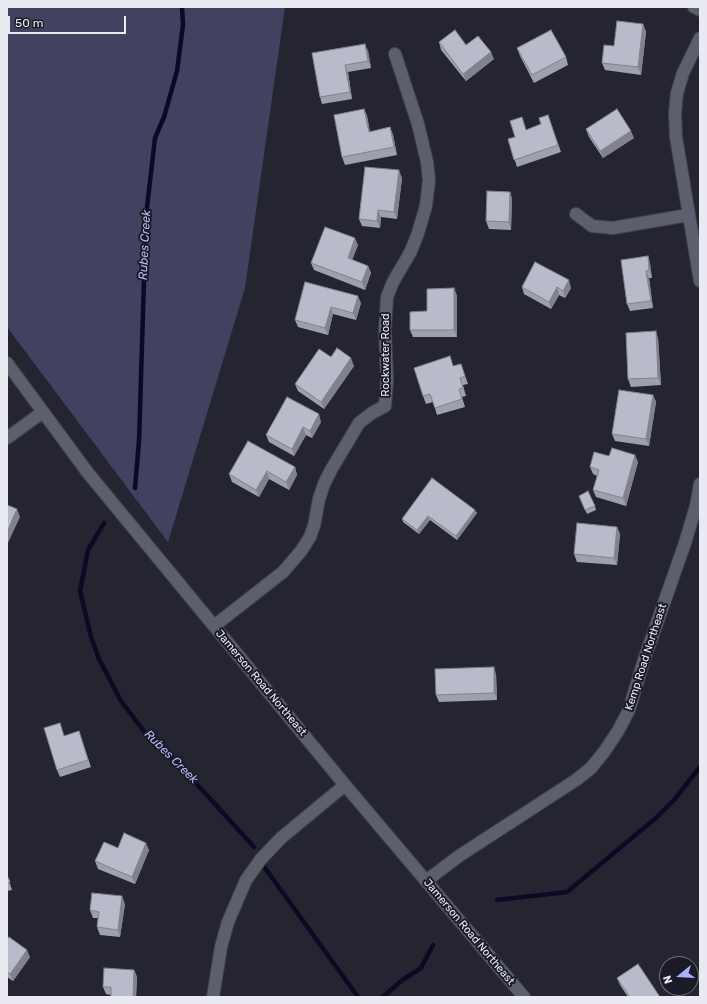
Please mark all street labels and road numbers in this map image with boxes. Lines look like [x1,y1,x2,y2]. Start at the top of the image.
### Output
street label: Rockwater Road [379,313,393,397]
street label: Kemp Road Northeast [622,602,670,712]
street label: Jamerson Road Northeast [213,627,309,739]
street label: Jamerson Road Northeast [421,876,517,988]

